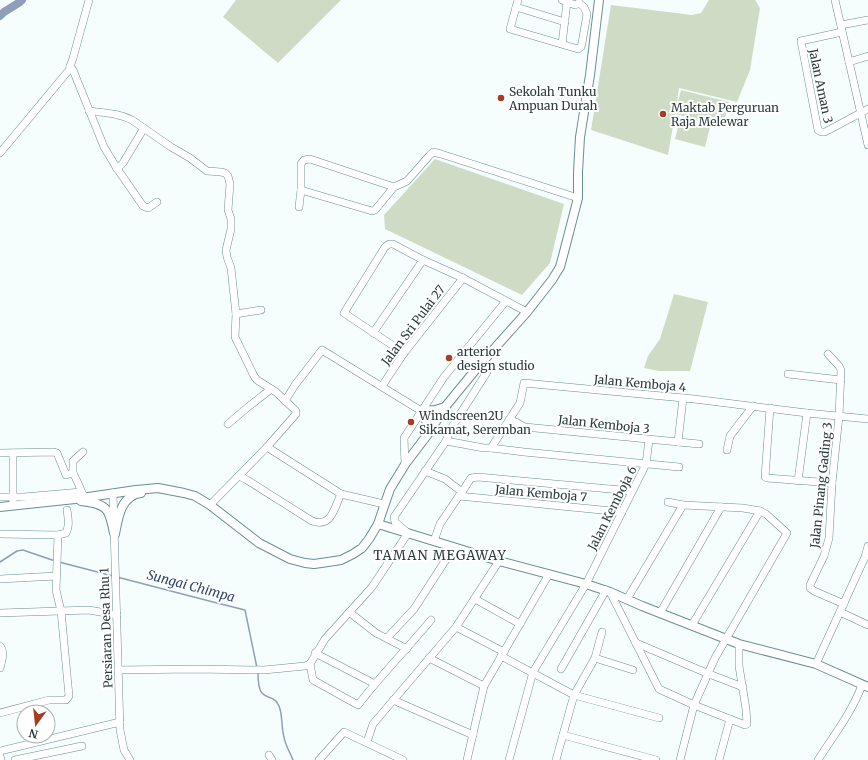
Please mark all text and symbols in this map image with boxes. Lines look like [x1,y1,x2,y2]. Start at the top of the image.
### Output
street label: Jalan Aman 3 [806,46,836,125]
place label: Sekolah Tunku Ampuan Durah [508,84,598,113]
marker: Sekolah Tunku Ampuan Durah [496,93,506,103]
place label: Maktab Perguruan Raja Melewar [671,100,779,129]
marker: Maktab Perguruan Raja Melewar [658,109,668,119]
street label: Jalan Sri Pulai 27 [377,282,448,369]
place label: arterior design studio [457,344,535,373]
marker: arterior design studio [444,353,454,363]
street label: Jalan Kemboja 4 [592,371,687,395]
place label: Windscreen2U Sikamat, Seremban [418,408,531,437]
street label: Jalan Kemboja 3 [556,412,651,436]
marker: Windscreen2U Sikamat, Seremban [406,417,416,427]
street label: Jalan Pinang Gading 3 [807,421,835,550]
street label: Jalan Kemboja 6 [584,463,640,554]
street label: Jalan Kemboja 7 [493,481,588,504]
district label: TAMAN MEGAWAY [373,547,507,564]
water label: Sungai Chimpa [145,566,237,606]
street label: Persiaran Desa Rhu 1 [96,567,116,688]
north arrow [16,704,56,744]
text: N [27,726,39,742]

